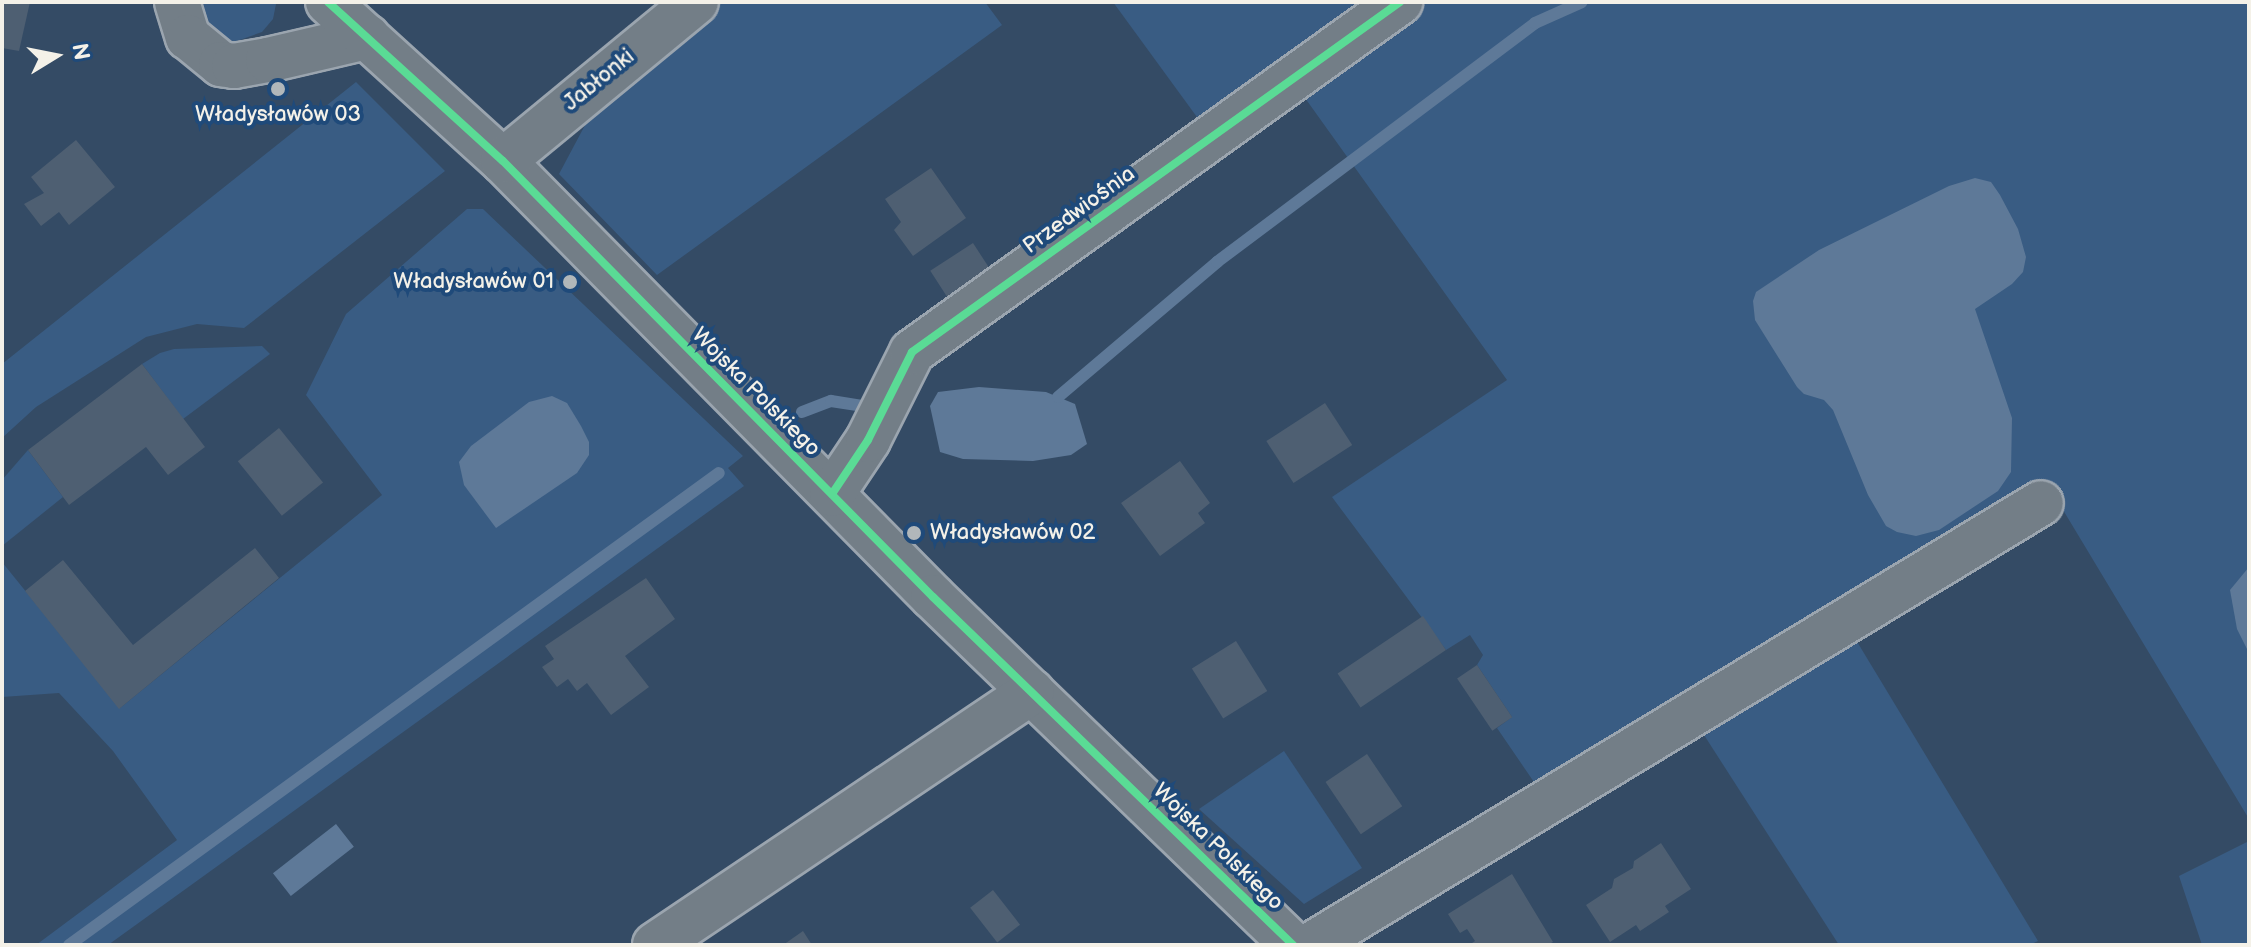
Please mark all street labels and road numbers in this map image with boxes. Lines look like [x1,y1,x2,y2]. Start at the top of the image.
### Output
street label: Jabłonki [558,43,640,117]
street label: Przedwiośnia [1018,161,1140,259]
street label: Wojska Polskiego [686,322,826,462]
street label: Wojska Polskiego [1147,778,1289,916]

